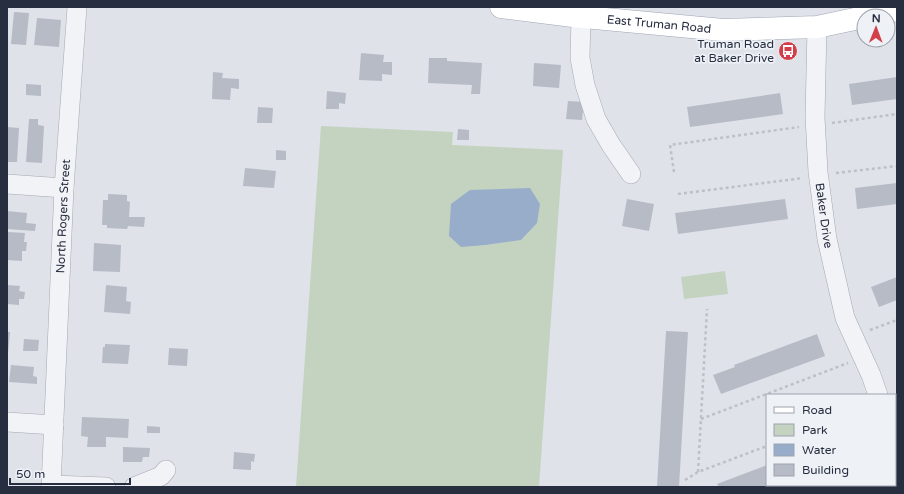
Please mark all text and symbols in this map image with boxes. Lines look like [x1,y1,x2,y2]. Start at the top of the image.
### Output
north arrow [856,8,896,48]
street label: East Truman Road [606,12,712,36]
text: N [872,12,881,25]
place label: Truman Road at Baker Drive [694,37,774,65]
bus stop icon: Truman Road at Baker Drive [777,40,799,62]
street label: North Rogers Street [53,158,73,274]
street label: Baker Drive [813,182,836,250]
legend [766,394,896,486]
text: Road [802,403,832,417]
text: Park [802,423,828,437]
text: Water [802,443,837,457]
scale bar [10,460,130,486]
text: Building [802,463,849,477]
text: 50 m [16,467,45,481]

